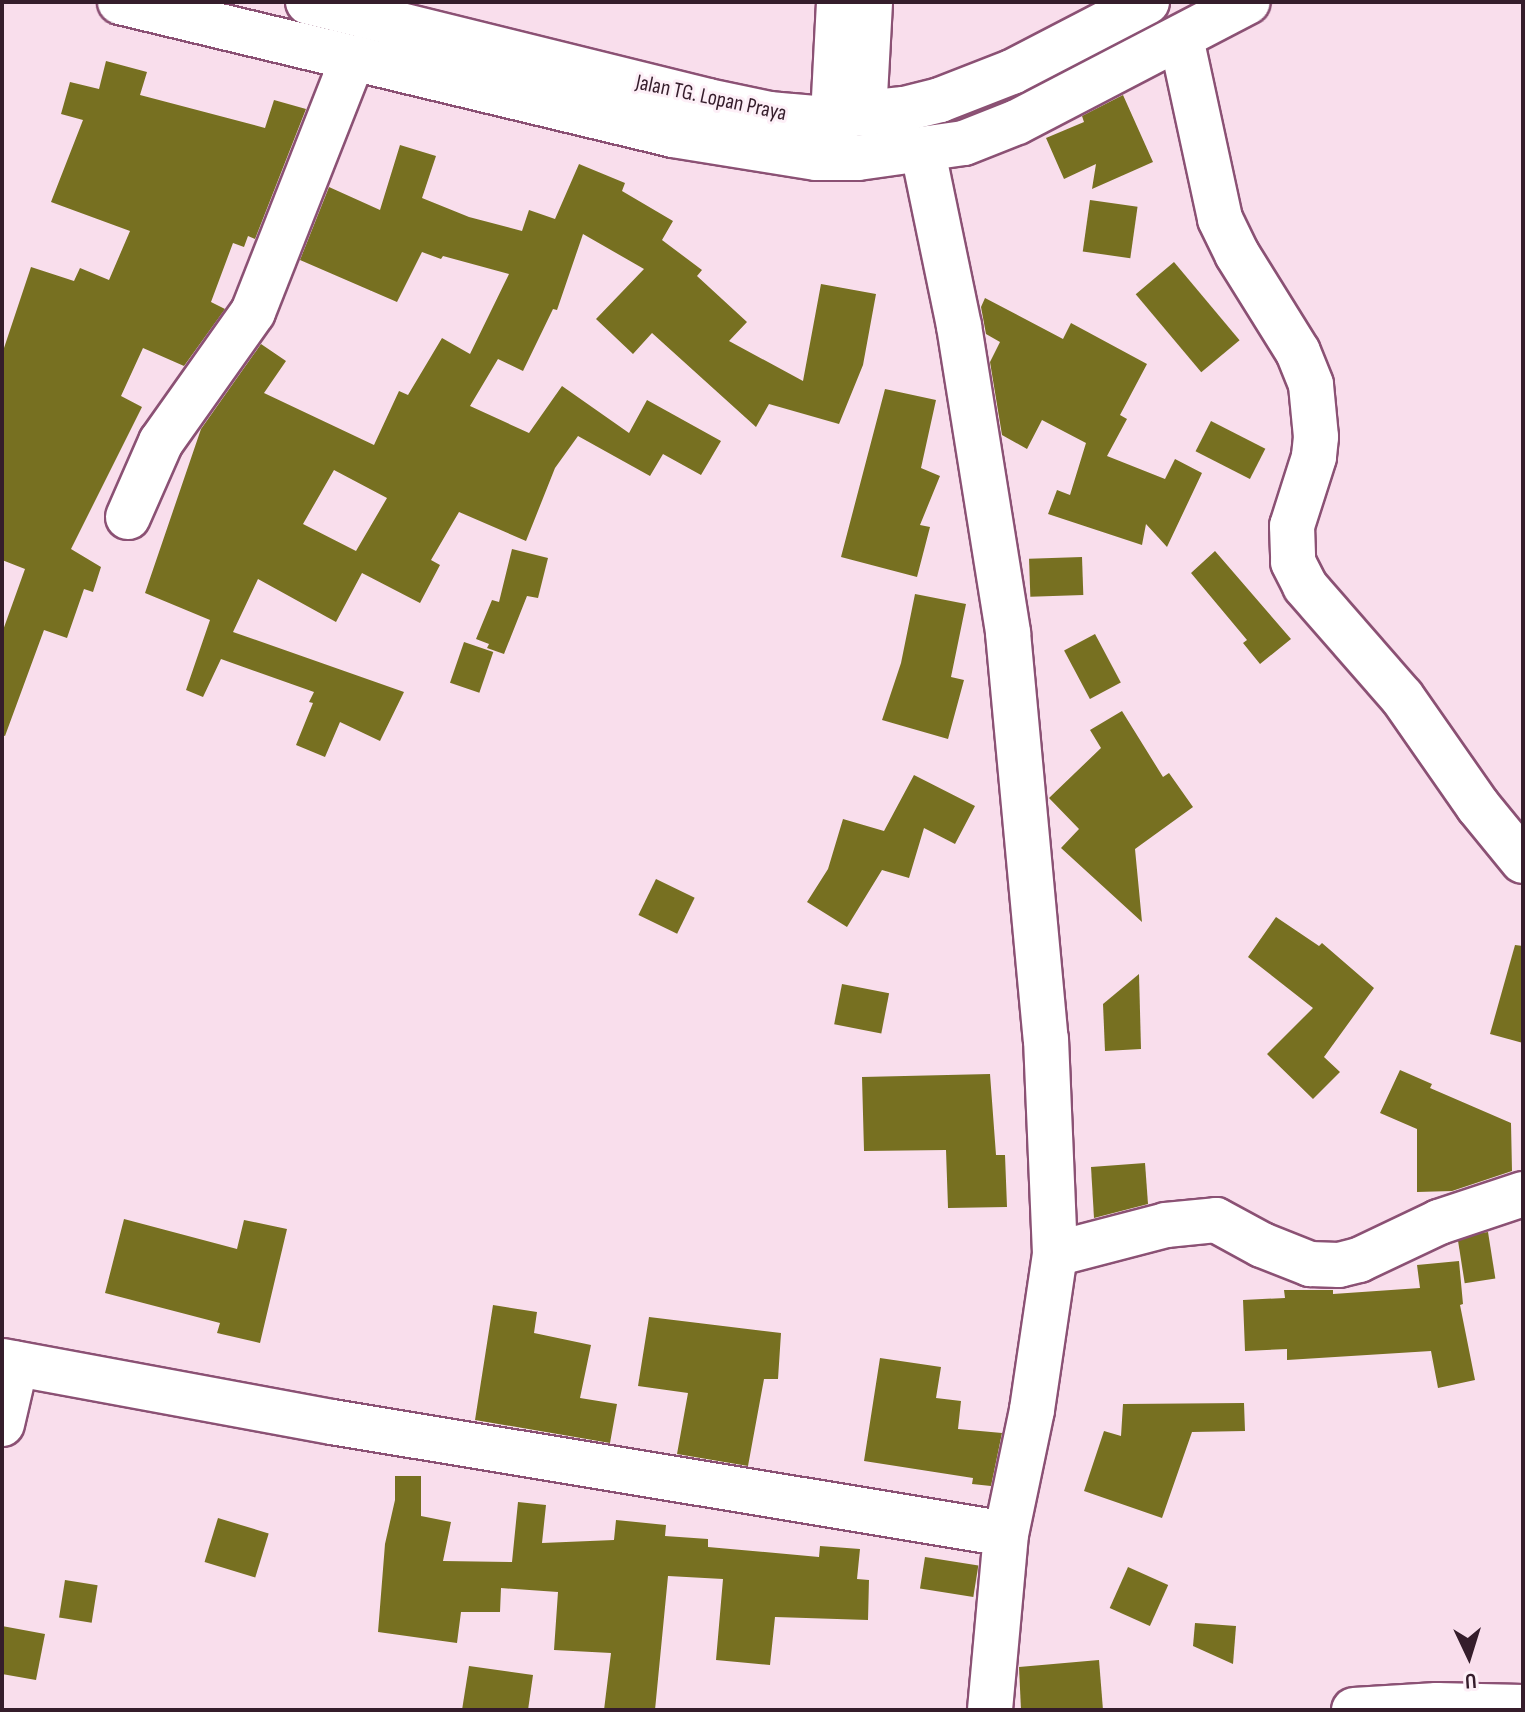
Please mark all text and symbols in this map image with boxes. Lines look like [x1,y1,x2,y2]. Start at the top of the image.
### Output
street label: Jalan TG. Lopan Praya [633,69,789,127]
north arrow [1429,1616,1509,1696]
text: U [1464,1667,1477,1694]

